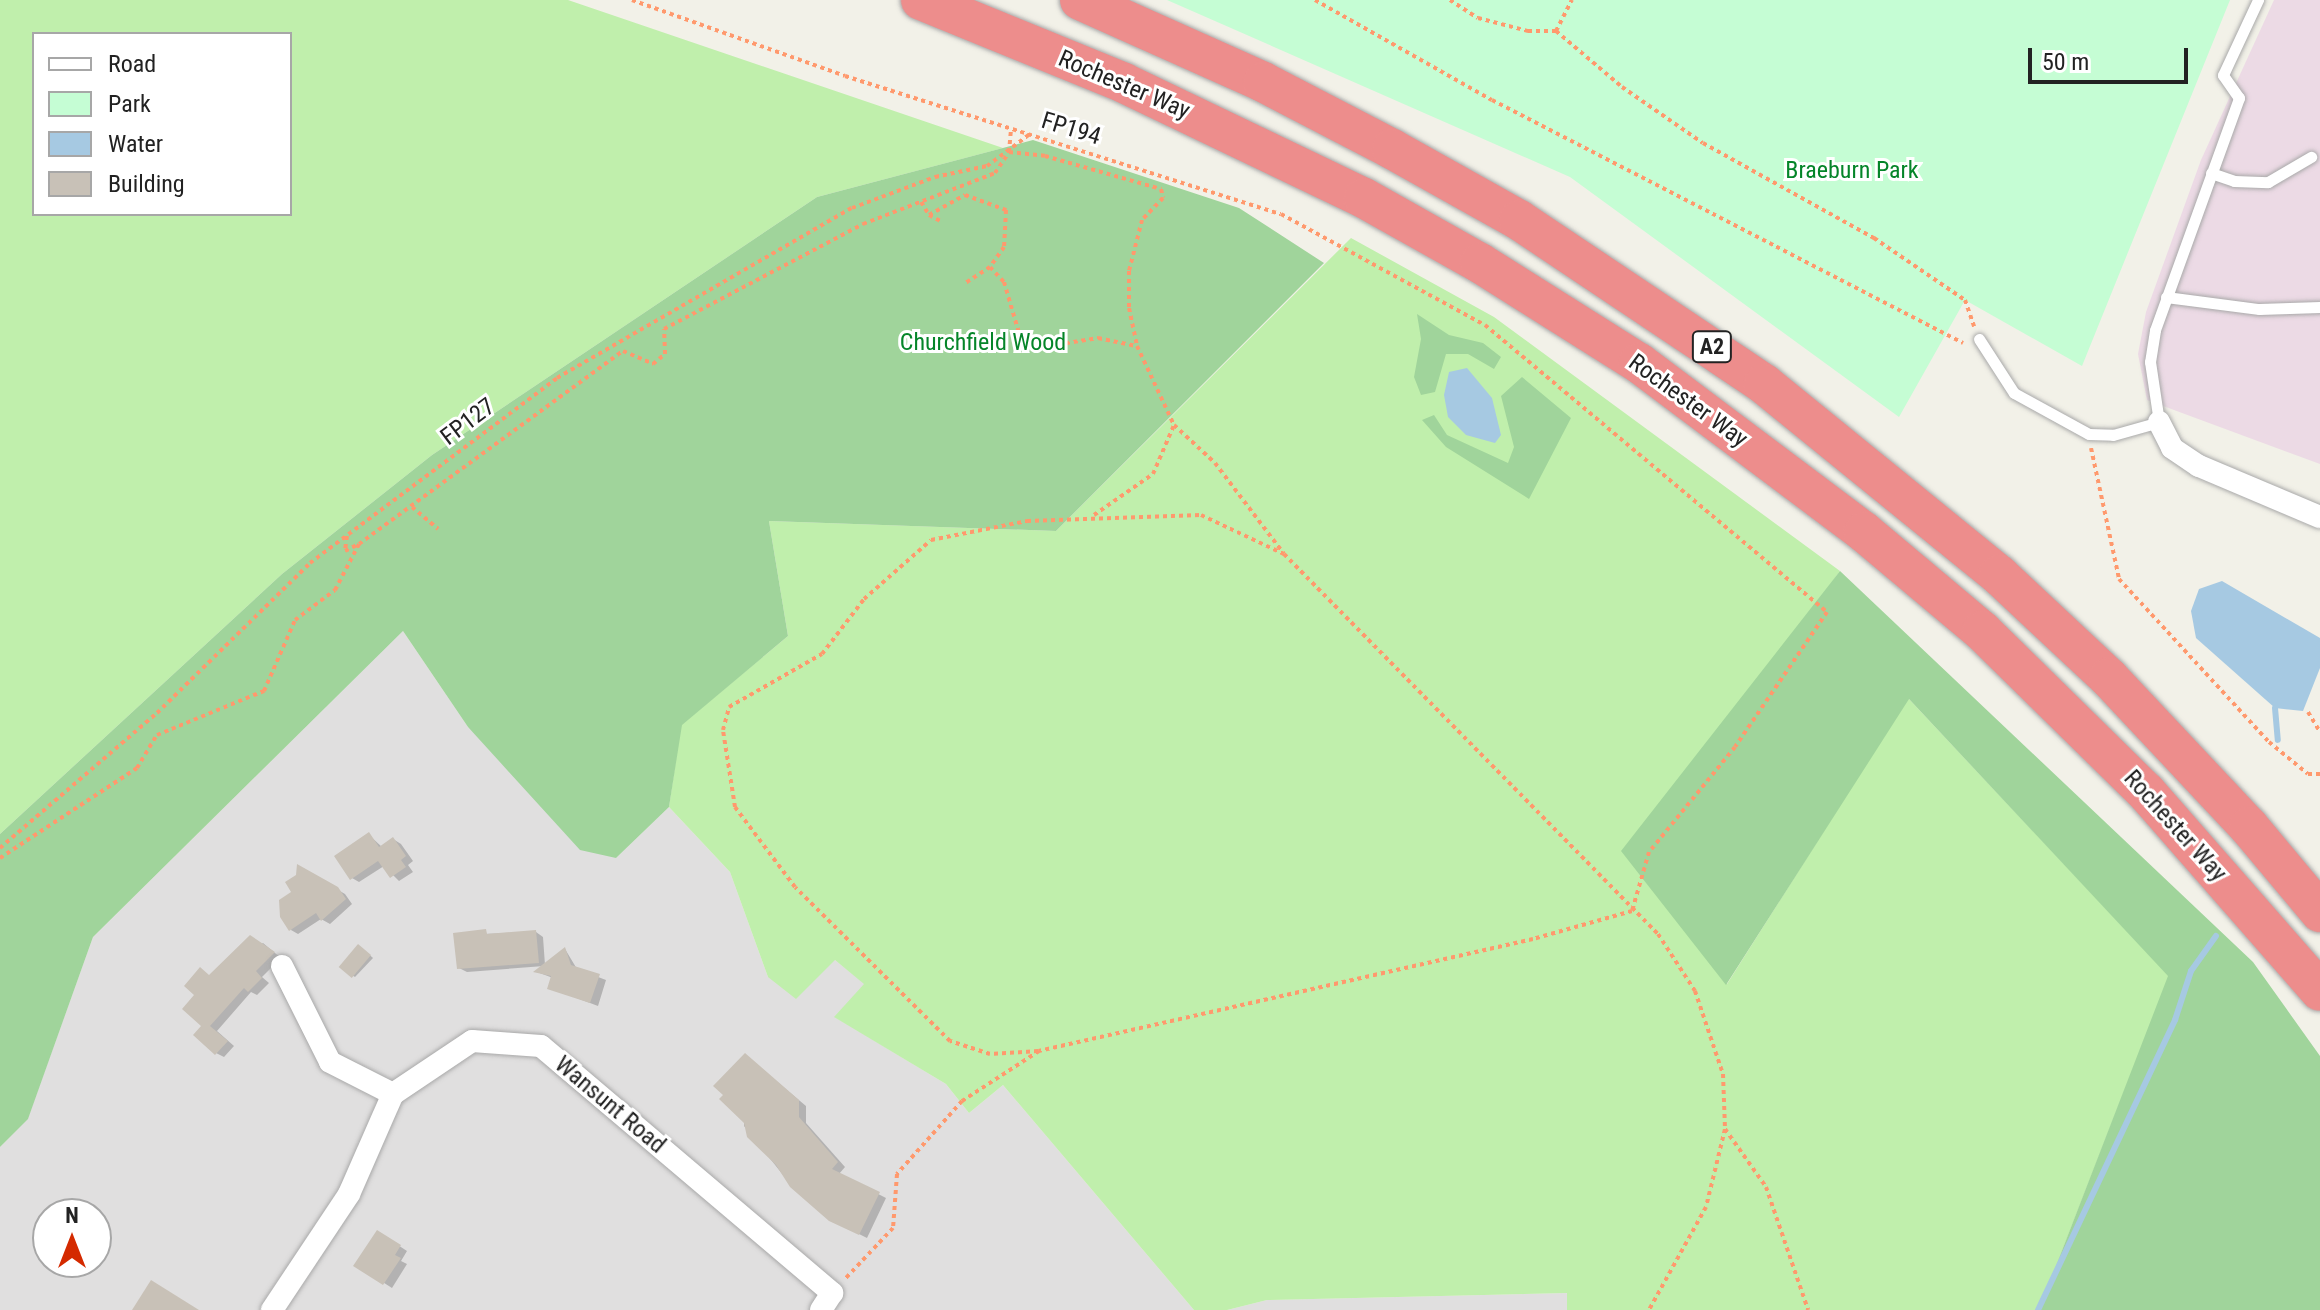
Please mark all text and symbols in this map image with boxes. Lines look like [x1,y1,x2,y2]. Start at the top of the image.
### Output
legend [32,32,292,216]
scale bar [2032,32,2192,82]
street label: Rochester Way [1054,44,1194,126]
text: 50 m [2042,48,2089,76]
text: Road [108,50,156,78]
text: Park [108,90,151,118]
street label: FP194 [1038,106,1104,152]
text: Water [108,130,163,158]
park label: Braeburn Park [1785,157,1919,185]
text: Building [108,170,185,198]
park label: Churchfield Wood [900,329,1066,357]
road number: A2 [1690,329,1734,365]
street label: Rochester Way [1623,348,1753,454]
street label: FP127 [435,392,501,452]
street label: Rochester Way [2117,764,2233,888]
street label: Wansunt Road [549,1050,671,1160]
north arrow [32,1198,112,1278]
text: N [65,1203,79,1228]

